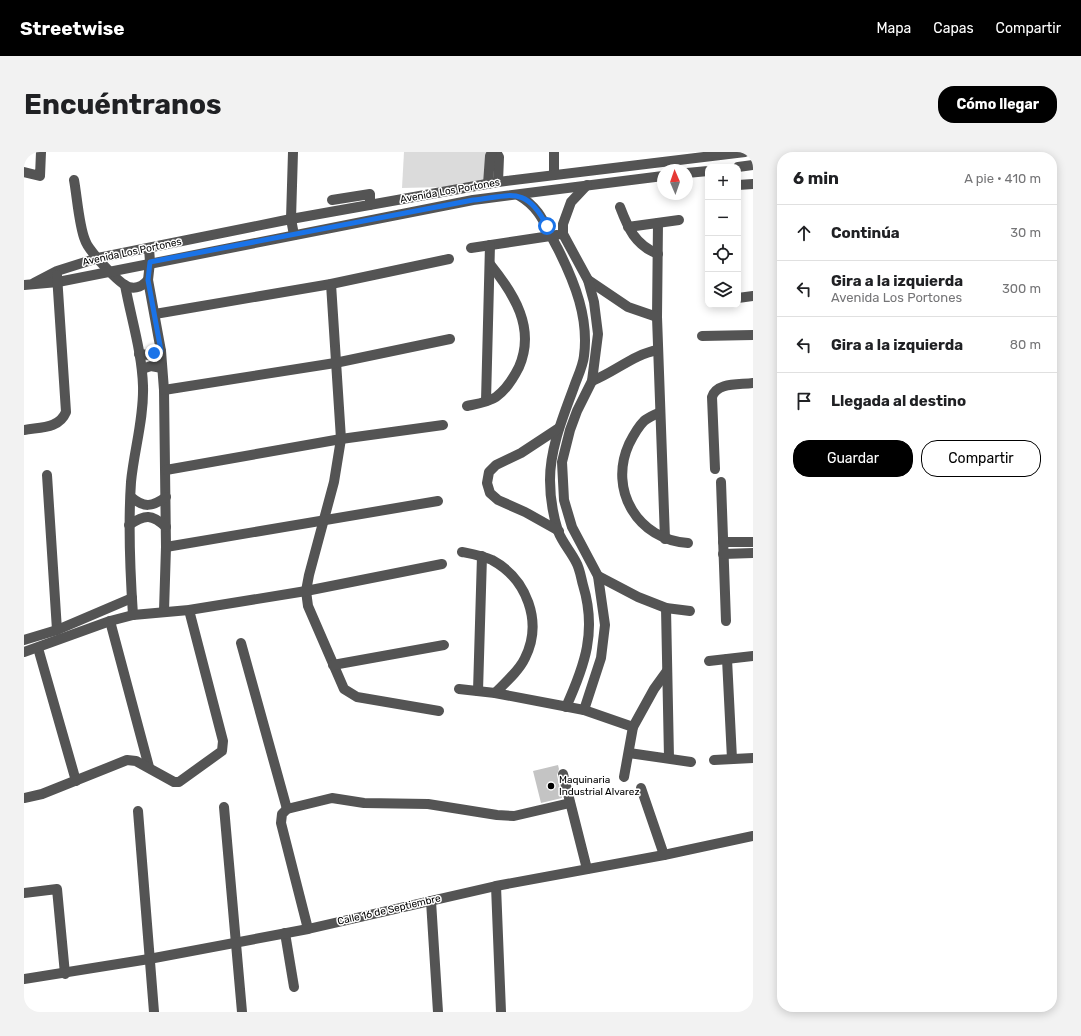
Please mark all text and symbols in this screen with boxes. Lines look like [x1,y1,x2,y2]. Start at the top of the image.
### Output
text: Streetwise [20,17,125,40]
text: Mapa [876,20,911,37]
text: Capas [933,20,974,37]
text: Compartir [996,20,1061,37]
button: Cómo llegar [938,86,1057,123]
text: Encuéntranos [24,88,222,121]
north arrow [657,164,693,200]
map controls [705,164,741,308]
button: + [705,164,741,200]
text: 6 min [793,168,839,188]
text: A pie · 410 m [964,171,1041,186]
street label: Avenida Los Portones [399,176,501,206]
button: − [705,200,741,236]
route start [538,217,556,235]
icon: ahead [793,222,815,244]
text: Continúa [831,224,900,242]
text: 30 m [1010,225,1041,240]
street label: Avenida Los Portones [81,236,183,268]
button: locate [705,236,741,272]
button: layers [705,272,741,308]
text: Gira a la izquierda [831,272,963,290]
icon: left [793,278,815,300]
text: 300 m [1002,281,1041,296]
text: Avenida Los Portones [831,290,962,305]
icon: left [793,334,815,356]
text: Gira a la izquierda [831,336,963,354]
text: 80 m [1010,337,1041,352]
route end [145,344,163,362]
icon: arrive [793,390,815,412]
text: Llegada al destino [831,392,966,410]
button: Guardar [793,440,913,477]
button: Compartir [921,440,1041,477]
place label: Maquinaria Industrial Alvarez [559,774,640,798]
marker: Maquinaria Industrial Alvarez [546,781,556,791]
street label: Calle 16 de Septiembre [336,892,442,928]

